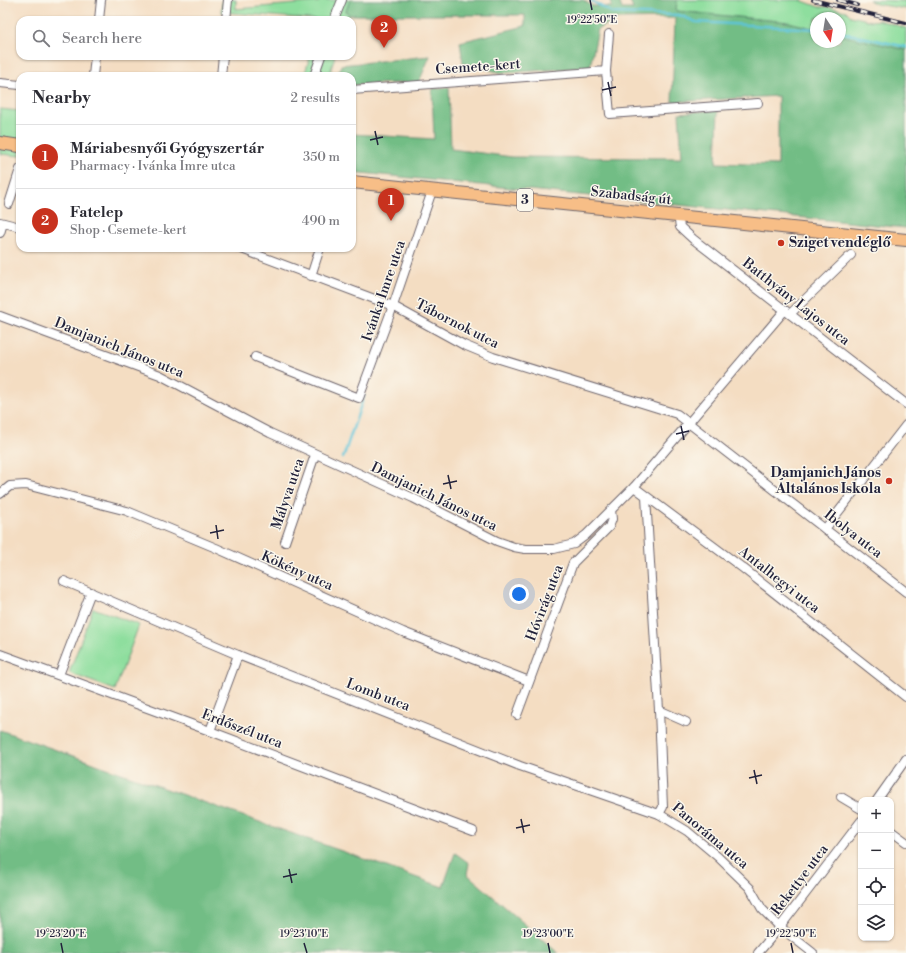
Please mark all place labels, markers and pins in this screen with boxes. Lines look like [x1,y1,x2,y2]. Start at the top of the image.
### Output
pin: 2 [371,15,397,48]
pin: 1 [378,188,404,221]
place label: Sziget vendéglő [789,234,891,252]
marker: Sziget vendéglő [776,238,786,248]
place label: Damjanich János Általános Iskola [771,464,881,498]
marker: Damjanich János Általános Iskola [884,476,894,486]

